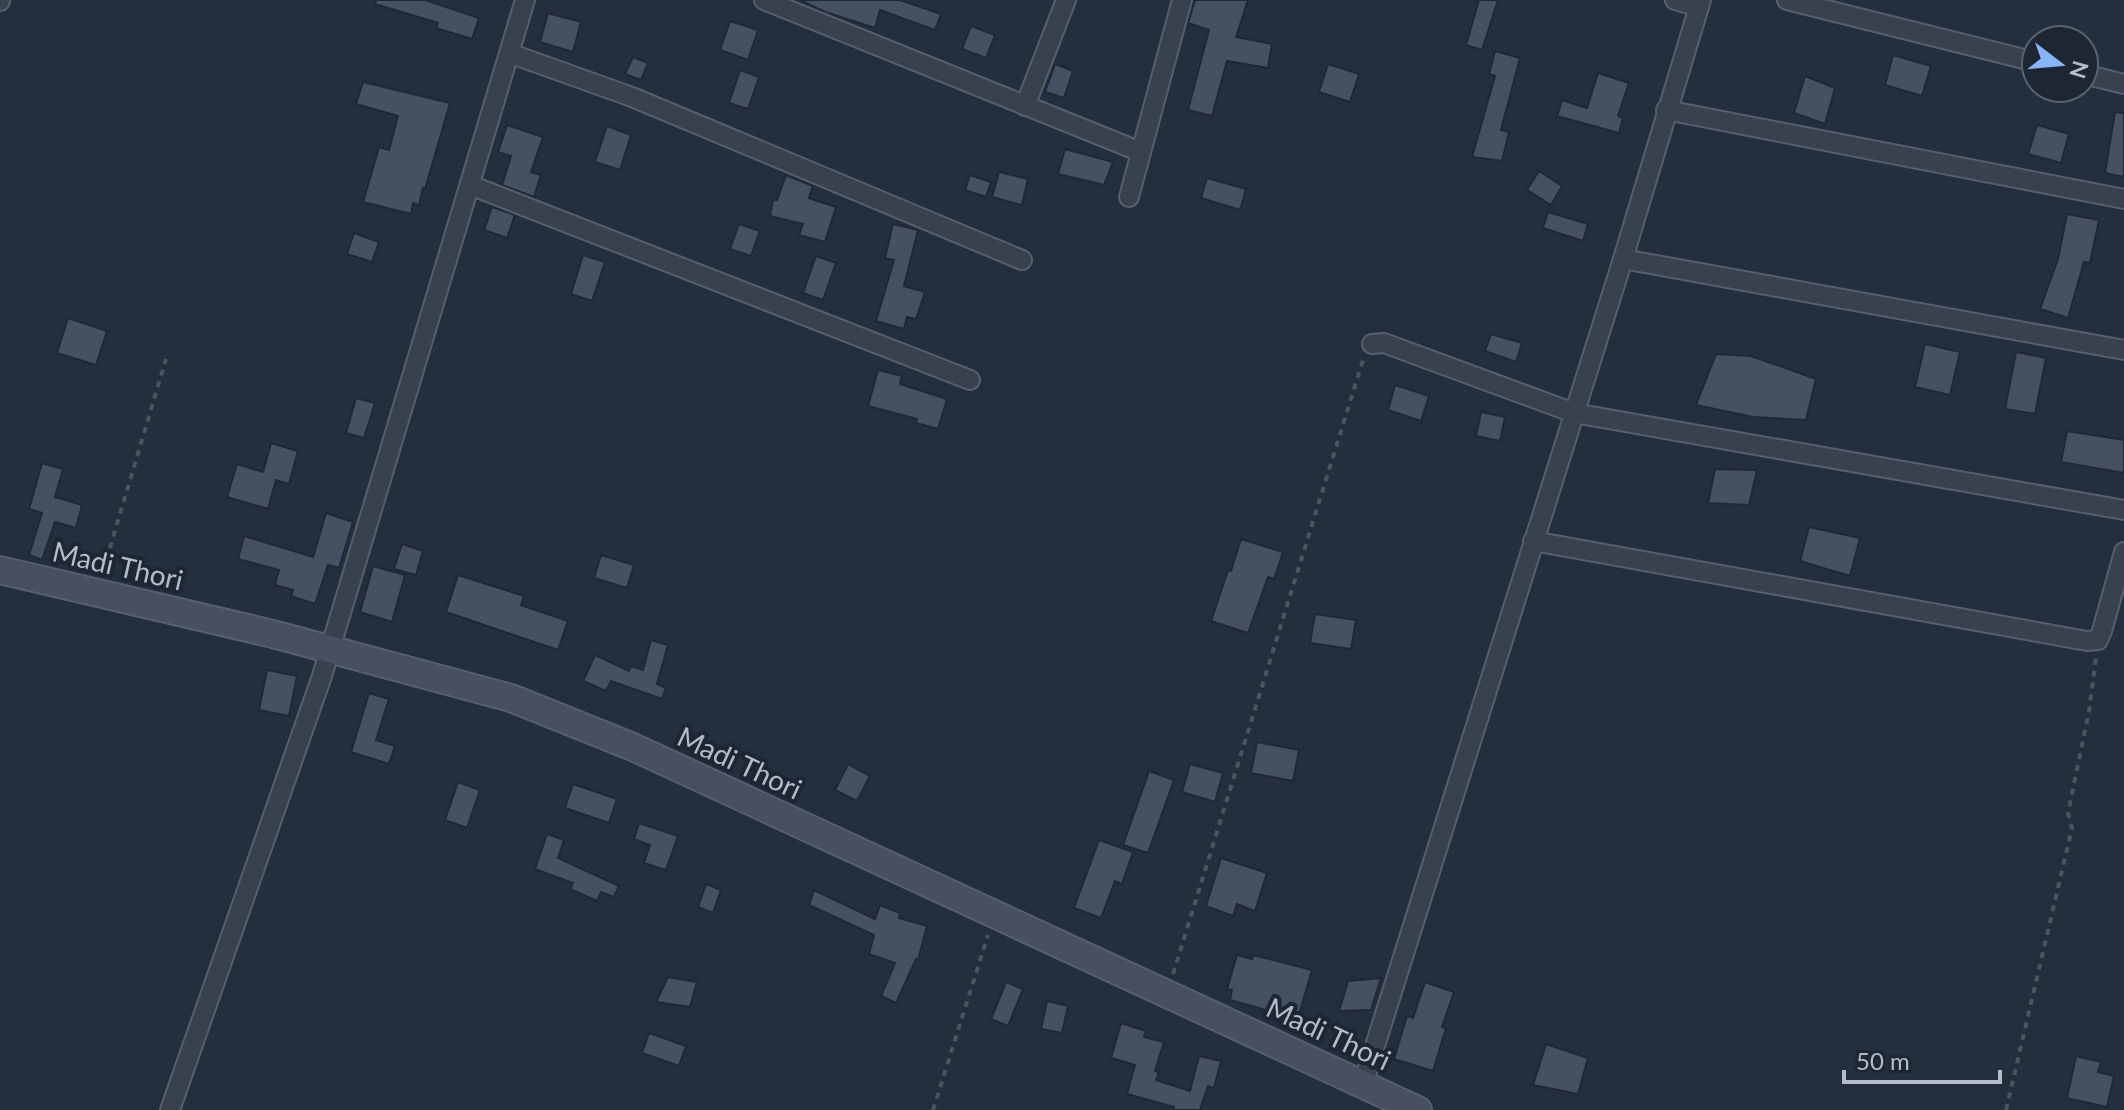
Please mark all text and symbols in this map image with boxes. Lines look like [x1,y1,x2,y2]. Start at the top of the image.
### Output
north arrow [2020,24,2100,104]
text: N [2064,58,2095,82]
street label: Madi Thori [49,533,187,597]
street label: Madi Thori [673,719,807,805]
street label: Madi Thori [1262,990,1396,1076]
scale bar [1844,1034,2000,1084]
text: 50 m [1856,1046,1910,1075]

